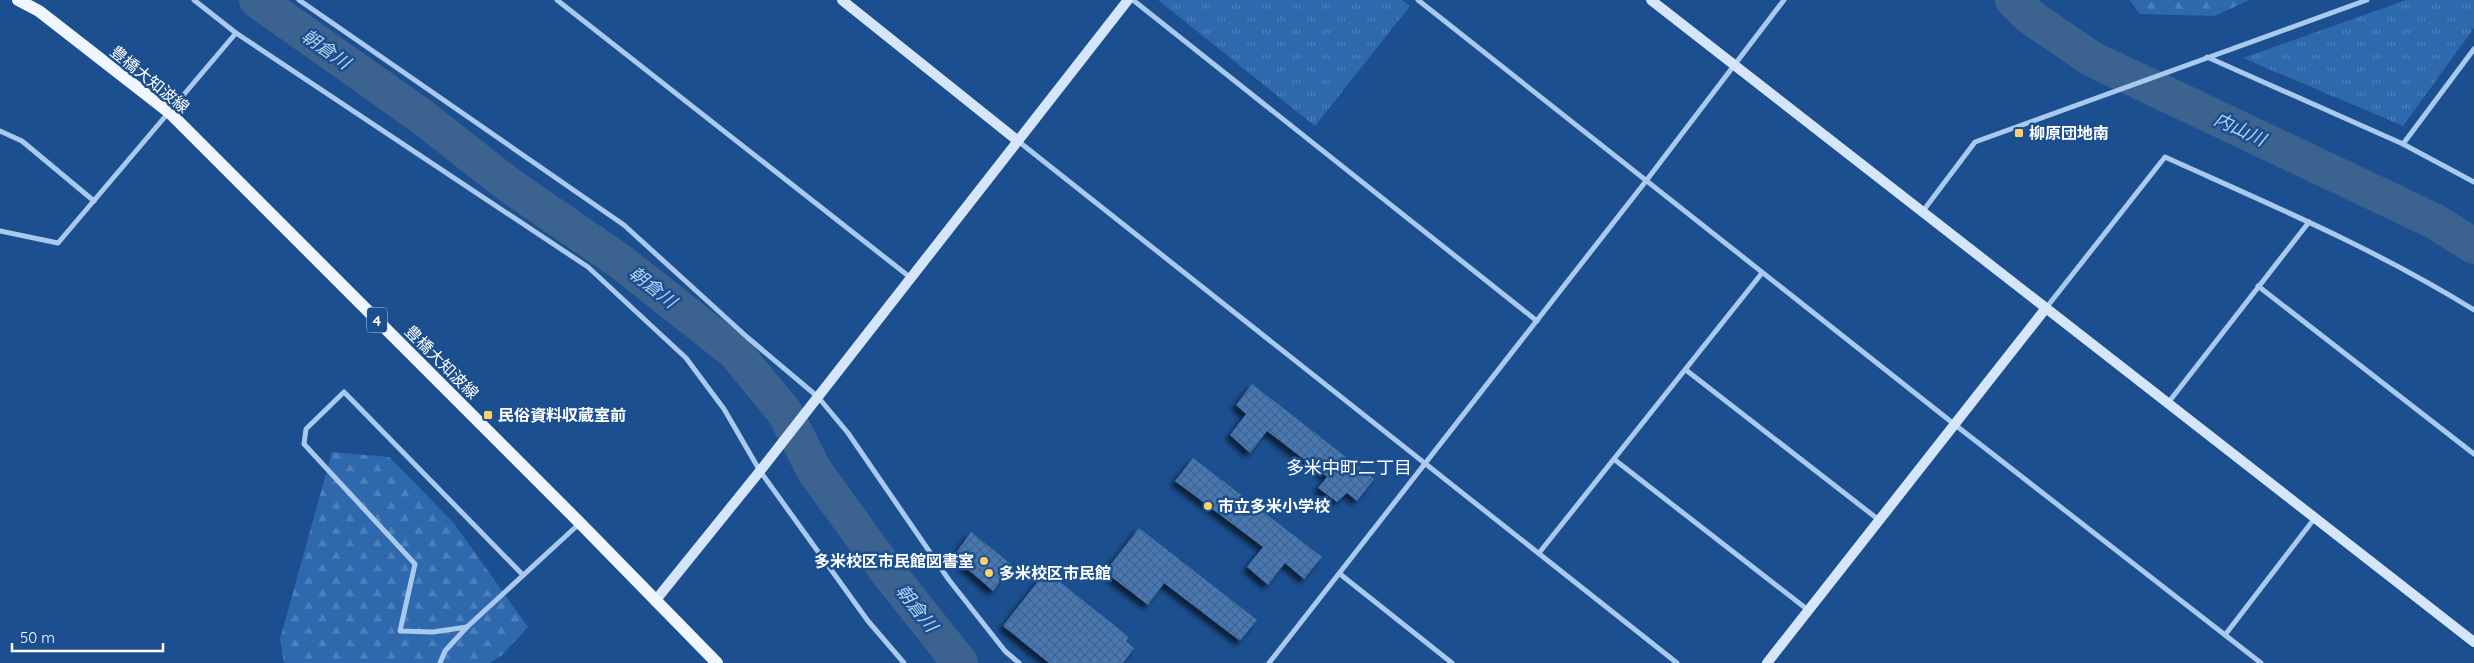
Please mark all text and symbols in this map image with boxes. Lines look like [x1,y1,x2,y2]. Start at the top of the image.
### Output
water label: 朝倉川 [297,24,356,75]
street label: 豊橋大知波線 [106,41,194,117]
water label: 内山川 [2211,107,2271,152]
place label: 柳原団地南 [2029,123,2109,143]
marker: 柳原団地南 [2013,127,2025,139]
water label: 朝倉川 [625,261,683,314]
road number: 4 [367,308,387,332]
street label: 豊橋大知波線 [401,321,483,403]
place label: 民俗資料収蔵室前 [498,405,626,425]
marker: 民俗資料収蔵室前 [482,409,494,421]
district label: 多米中町二丁目 [1286,456,1412,479]
place label: 市立多米小学校 [1218,496,1330,516]
marker: 市立多米小学校 [1202,500,1214,512]
place label: 多米校区市民館図書室 [814,551,974,571]
marker: 多米校区市民館図書室 [978,555,990,567]
place label: 多米校区市民館 [999,563,1111,583]
marker: 多米校区市民館 [983,567,995,579]
water label: 朝倉川 [891,580,944,638]
scale bar [12,620,164,652]
text: 50 m [20,628,55,647]

